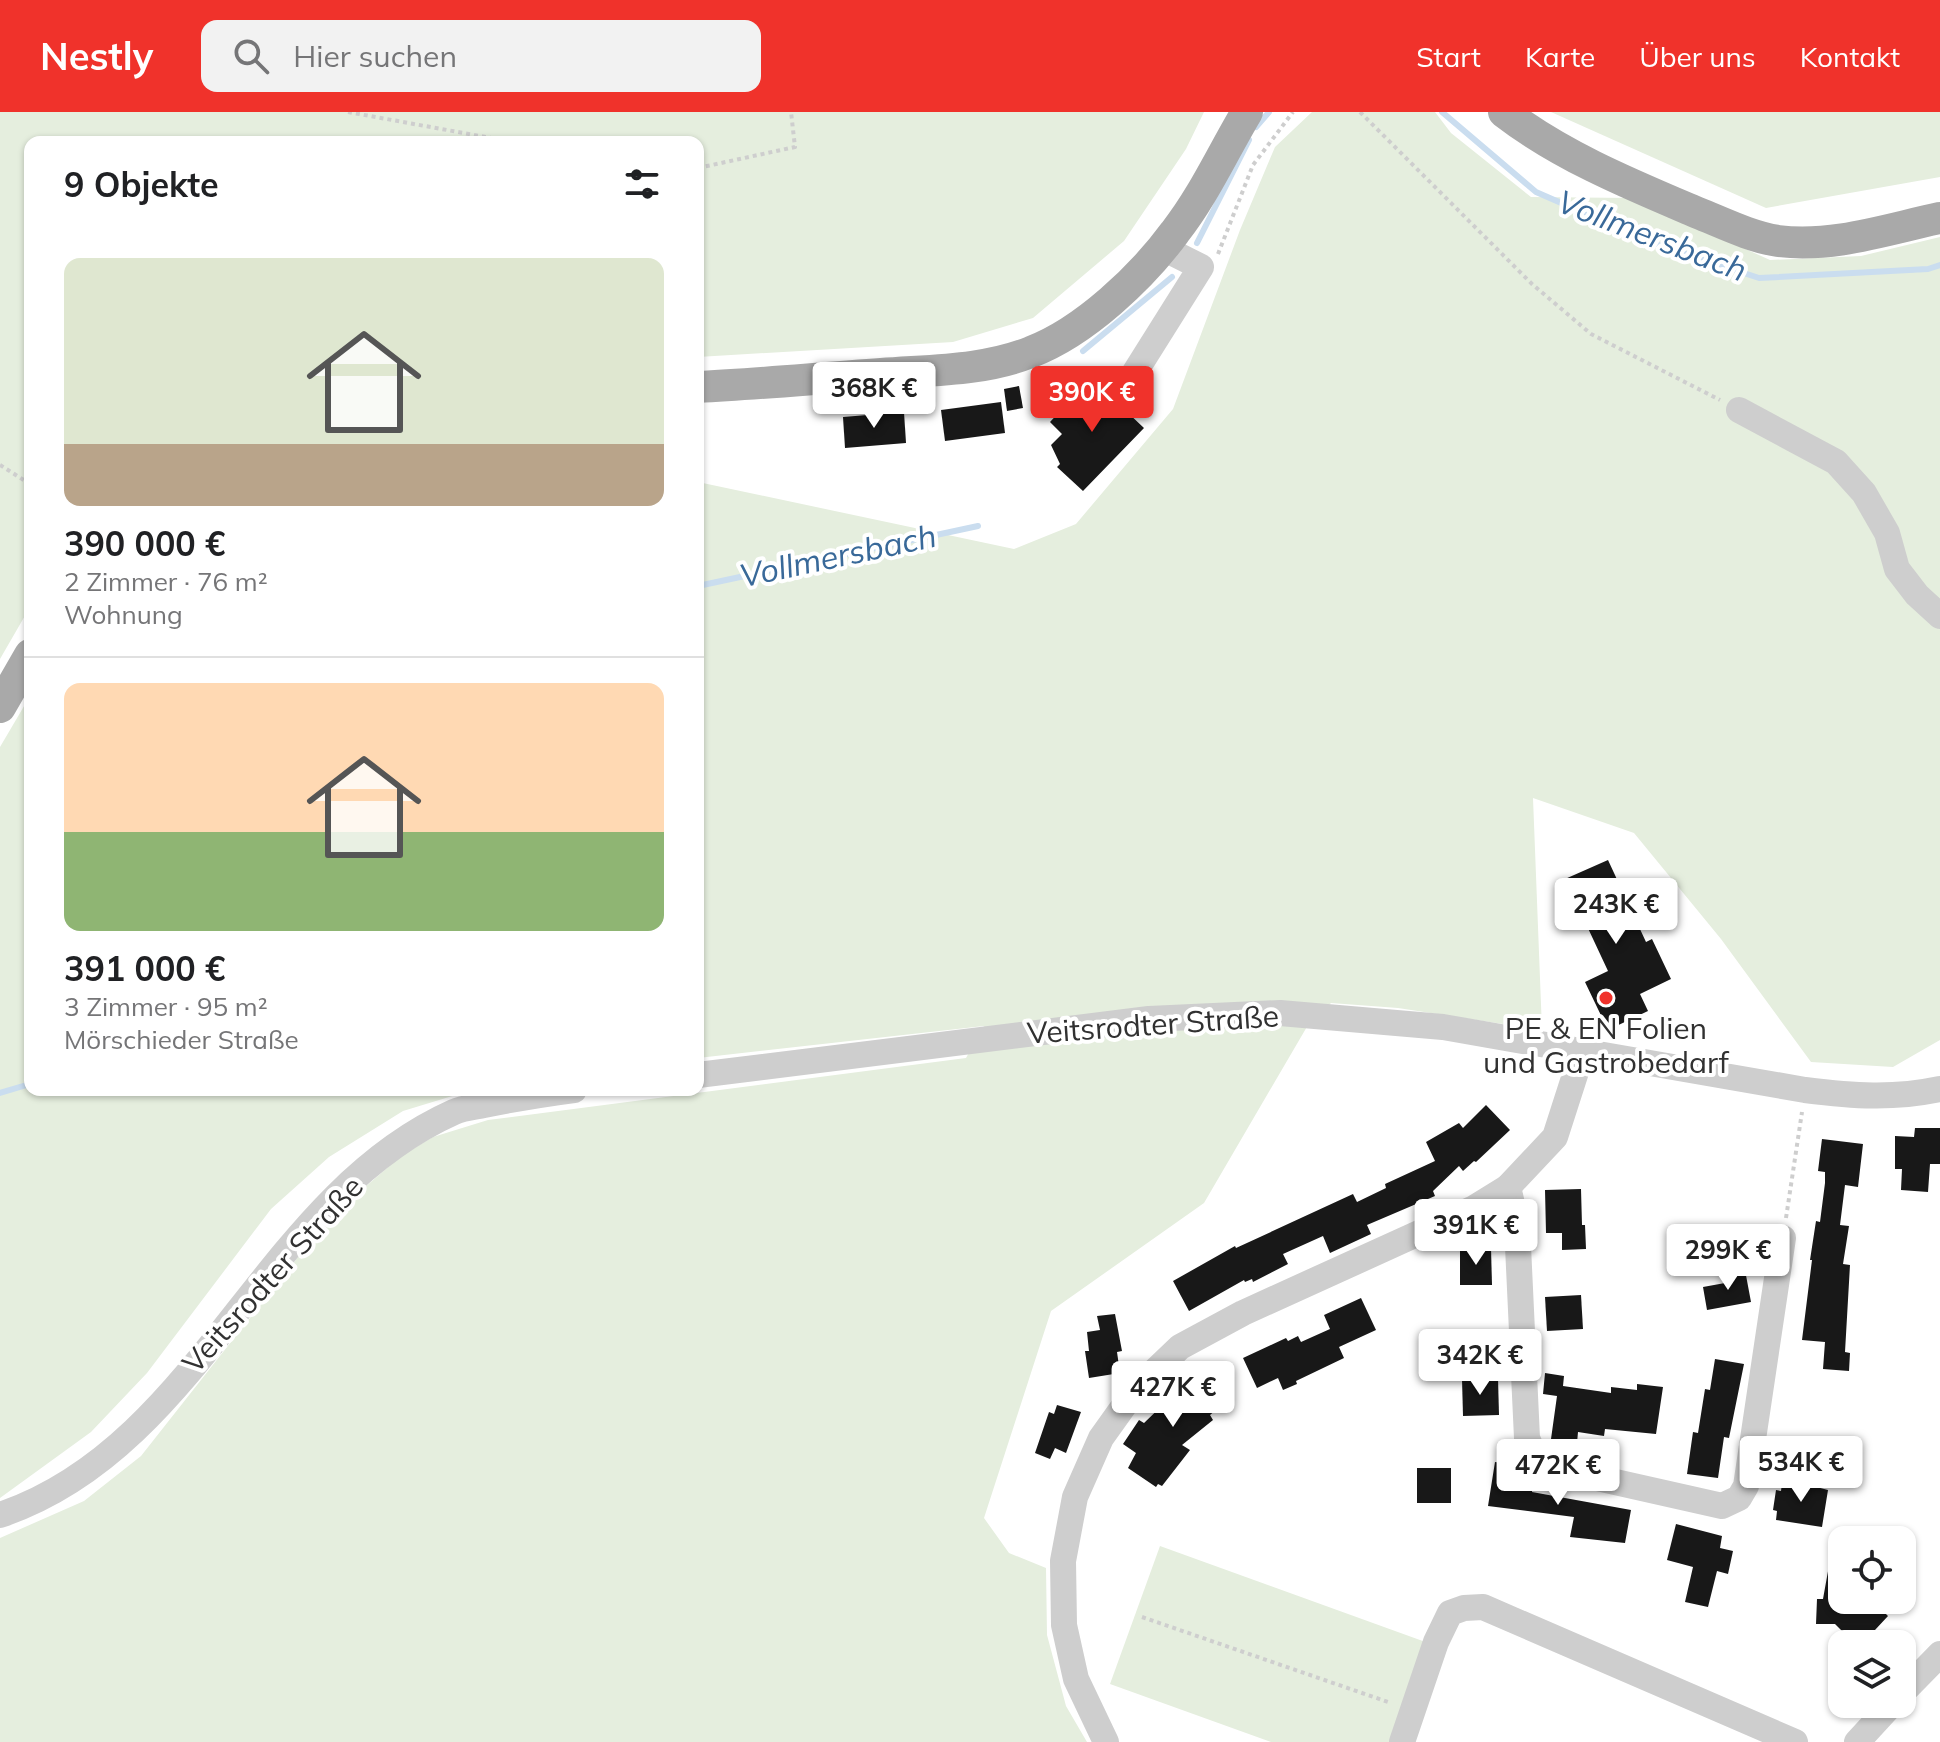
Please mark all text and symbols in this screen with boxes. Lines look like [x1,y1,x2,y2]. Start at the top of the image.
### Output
search box [201,20,761,92]
text: Nestly [40,32,153,80]
icon: search [229,34,273,78]
text: Hier suchen [293,37,457,75]
text: Start [1416,39,1481,74]
text: Karte [1525,39,1595,74]
text: Über uns [1639,39,1756,74]
text: Kontakt [1800,39,1900,74]
icon: filters [620,162,664,206]
text: 9 Objekte [64,163,219,206]
water label: Vollmersbach [1552,181,1753,290]
icon: home [292,310,436,454]
pin: 368K € [809,362,939,430]
pin: 390K € [1027,366,1157,434]
text: 368K € [831,371,917,404]
text: 390K € [1049,375,1135,408]
water label: Vollmersbach [736,515,940,595]
text: 390 000 € [64,522,225,565]
text: 2 Zimmer · 76 m² [64,565,268,598]
text: Wohnung [64,598,183,631]
icon: home [292,735,436,879]
pin: 243K € [1551,878,1681,946]
text: 243K € [1573,887,1659,920]
text: 391 000 € [64,947,225,990]
marker: PE & EN Folien und Gastrobedarf [1597,989,1615,1007]
text: 3 Zimmer · 95 m² [64,990,268,1023]
street label: Veitsrodter Straße [1026,996,1280,1052]
place label: PE & EN Folien und Gastrobedarf [1483,1009,1730,1081]
text: Mörschieder Straße [64,1023,299,1056]
street label: Veitsrodter Straße [174,1168,371,1381]
pin: 391K € [1411,1199,1541,1267]
text: 391K € [1433,1208,1519,1241]
pin: 299K € [1663,1224,1793,1292]
text: 299K € [1685,1233,1771,1266]
pin: 342K € [1415,1329,1545,1397]
text: 342K € [1437,1338,1523,1371]
pin: 427K € [1108,1361,1238,1429]
text: 427K € [1130,1370,1216,1403]
pin: 534K € [1736,1436,1866,1504]
pin: 472K € [1493,1439,1623,1507]
text: 534K € [1758,1445,1844,1478]
text: 472K € [1515,1448,1601,1481]
map controls [1828,1526,1916,1718]
button: locate [1828,1526,1916,1614]
button: layers [1828,1630,1916,1718]

